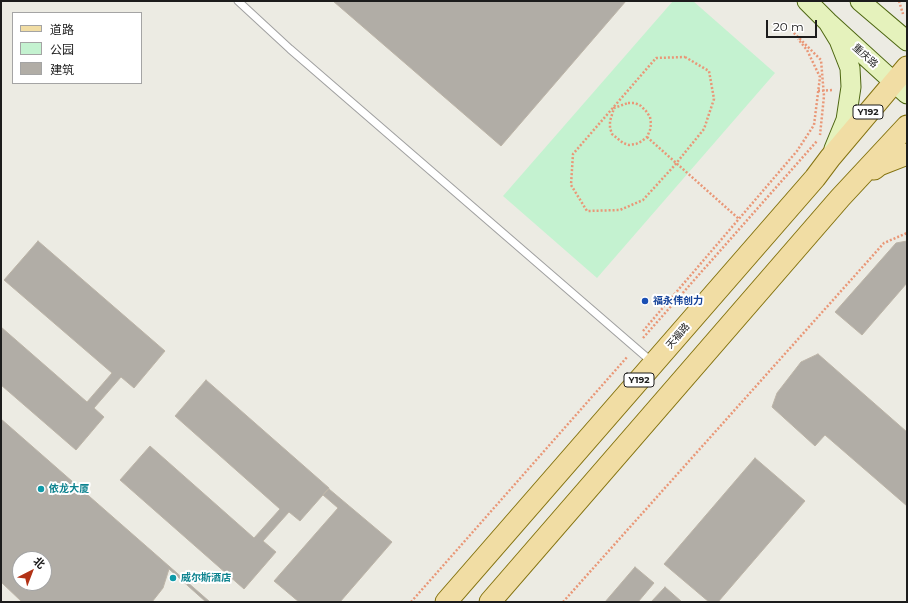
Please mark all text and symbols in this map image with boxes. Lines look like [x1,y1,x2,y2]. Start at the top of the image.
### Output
legend [12,12,142,84]
scale bar [768,12,819,38]
text: 20 m [773,19,804,34]
text: 道路 [50,22,74,37]
text: 公园 [50,42,74,57]
street label: 重庆路 [850,42,880,70]
text: 建筑 [50,62,74,77]
road number: Y192 [853,105,883,119]
place label: 福永伟创力 [653,295,703,307]
marker: 福永伟创力 [640,296,650,306]
street label: 天福路 [664,321,692,351]
road number: Y192 [624,373,654,387]
place label: 依龙大厦 [49,483,89,495]
marker: 依龙大厦 [36,484,46,494]
north arrow [12,551,52,591]
text: 北 [31,554,48,572]
place label: 威尔斯酒店 [181,572,231,584]
marker: 威尔斯酒店 [168,573,178,583]

